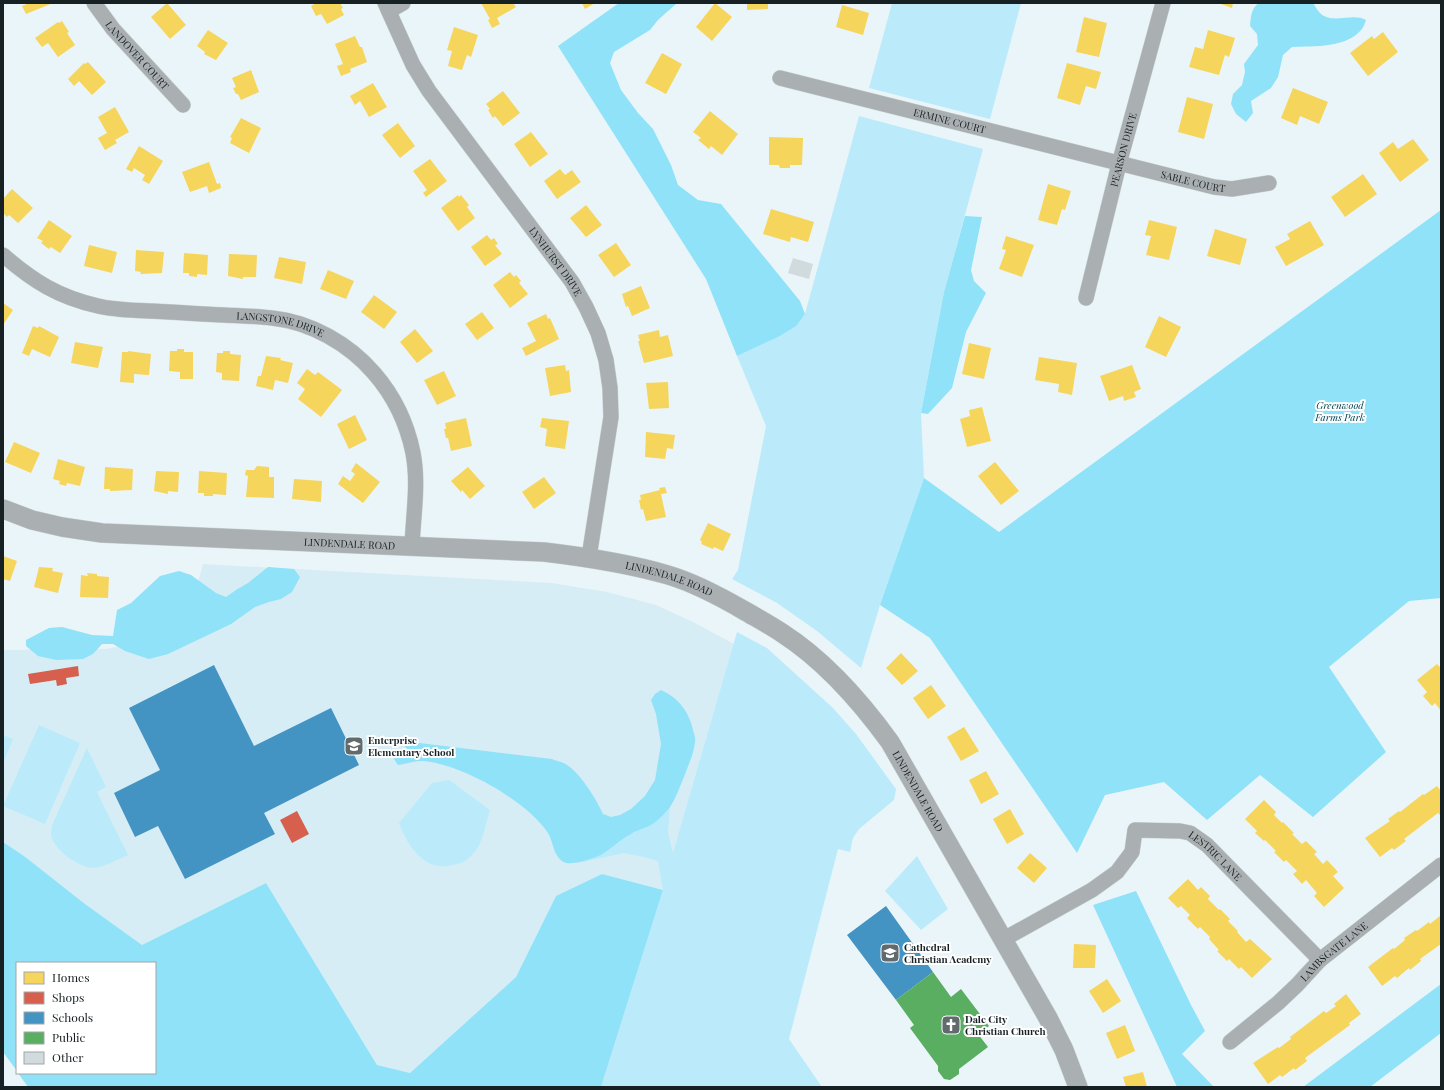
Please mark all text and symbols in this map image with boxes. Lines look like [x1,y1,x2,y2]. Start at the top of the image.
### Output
street label: LANDOVER COURT [102,18,172,93]
street label: ERMINE COURT [912,105,987,136]
street label: PEARSON DRIVE [1107,111,1140,188]
street label: SABLE COURT [1160,167,1226,195]
street label: LYNHURST DRIVE [526,224,585,299]
street label: LANGSTONE DRIVE [236,309,327,340]
park label: Greenwood Farms Park [1314,398,1365,424]
street label: LINDENDALE ROAD [304,535,395,553]
street label: LINDENDALE ROAD [624,558,715,599]
place label: Enterprise Elementary School [368,733,454,759]
school or university icon: Enterprise Elementary School [343,735,365,757]
street label: LINDENDALE ROAD [889,748,947,834]
street label: LESTRIC LANE [1186,827,1245,884]
street label: LAMBSGATE LANE [1297,918,1370,984]
place label: Cathedral Christian Academy [904,940,992,966]
school or university icon: Cathedral Christian Academy [879,942,901,964]
legend [16,962,156,1074]
text: Homes [52,969,90,985]
text: Shops [52,989,84,1005]
text: Schools [52,1009,93,1025]
place label: Dale City Christian Church [965,1012,1046,1038]
church icon: Dale City Christian Church [940,1014,962,1036]
text: Public [52,1029,86,1045]
text: Other [52,1049,84,1065]

